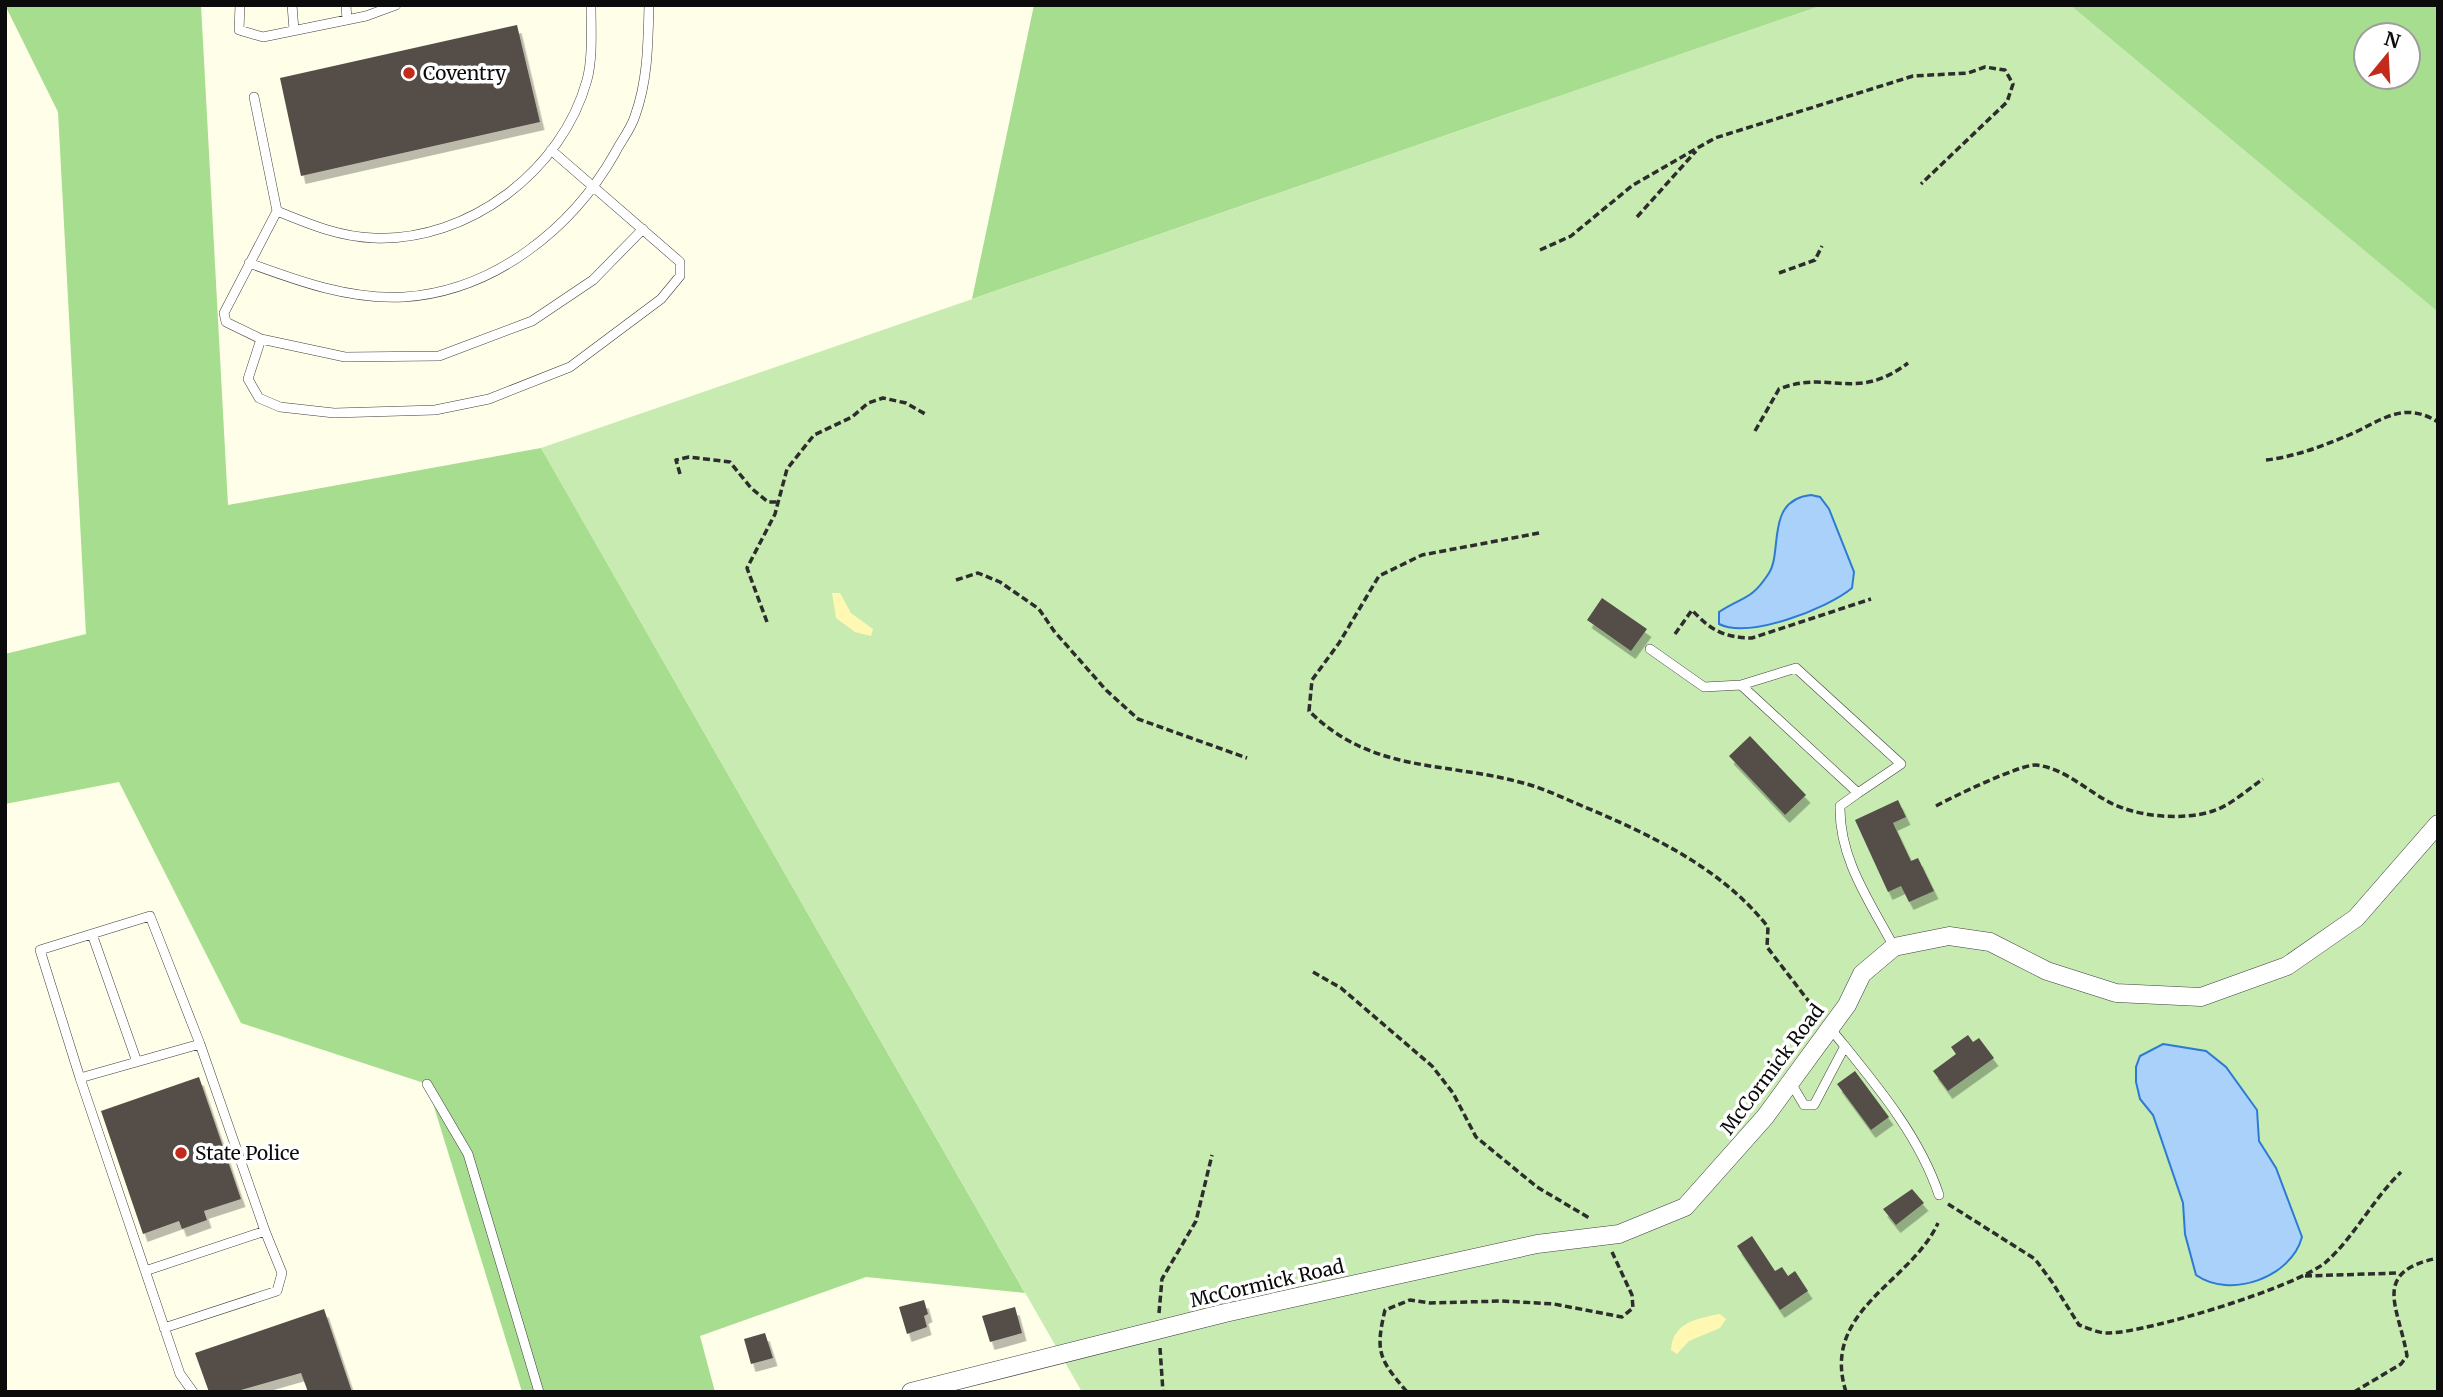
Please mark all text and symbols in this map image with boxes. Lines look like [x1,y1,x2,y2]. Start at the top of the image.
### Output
north arrow [2352,21,2422,91]
text: N [2381,26,2403,54]
place label: Coventry [423,61,506,85]
marker: Coventry [401,65,417,81]
street label: McCormick Road [1715,999,1829,1139]
place label: State Police [195,1141,299,1165]
marker: State Police [173,1145,189,1161]
street label: McCormick Road [1188,1254,1346,1312]

